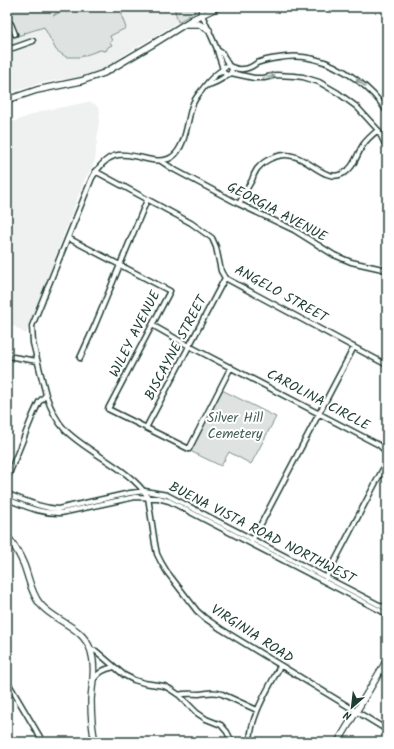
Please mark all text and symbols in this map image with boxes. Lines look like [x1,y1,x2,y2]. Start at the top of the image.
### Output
one-way arrow [262,72,275,80]
one-way arrow [355,79,366,88]
street label: GEORGIA AVENUE [223,176,332,248]
street label: ANGELO STREET [230,259,333,329]
street label: WILEY AVENUE [104,286,167,381]
street label: BISCAYNE STREET [139,290,214,404]
street label: CAROLINA CIRCLE [262,363,374,437]
park label: Silver Hill Cemetery [207,407,264,445]
street label: BUENA VISTA ROAD NORTHWEST [165,476,361,590]
street label: VIRGINIA ROAD [206,599,298,669]
north arrow [332,687,372,727]
text: N [340,705,355,725]

